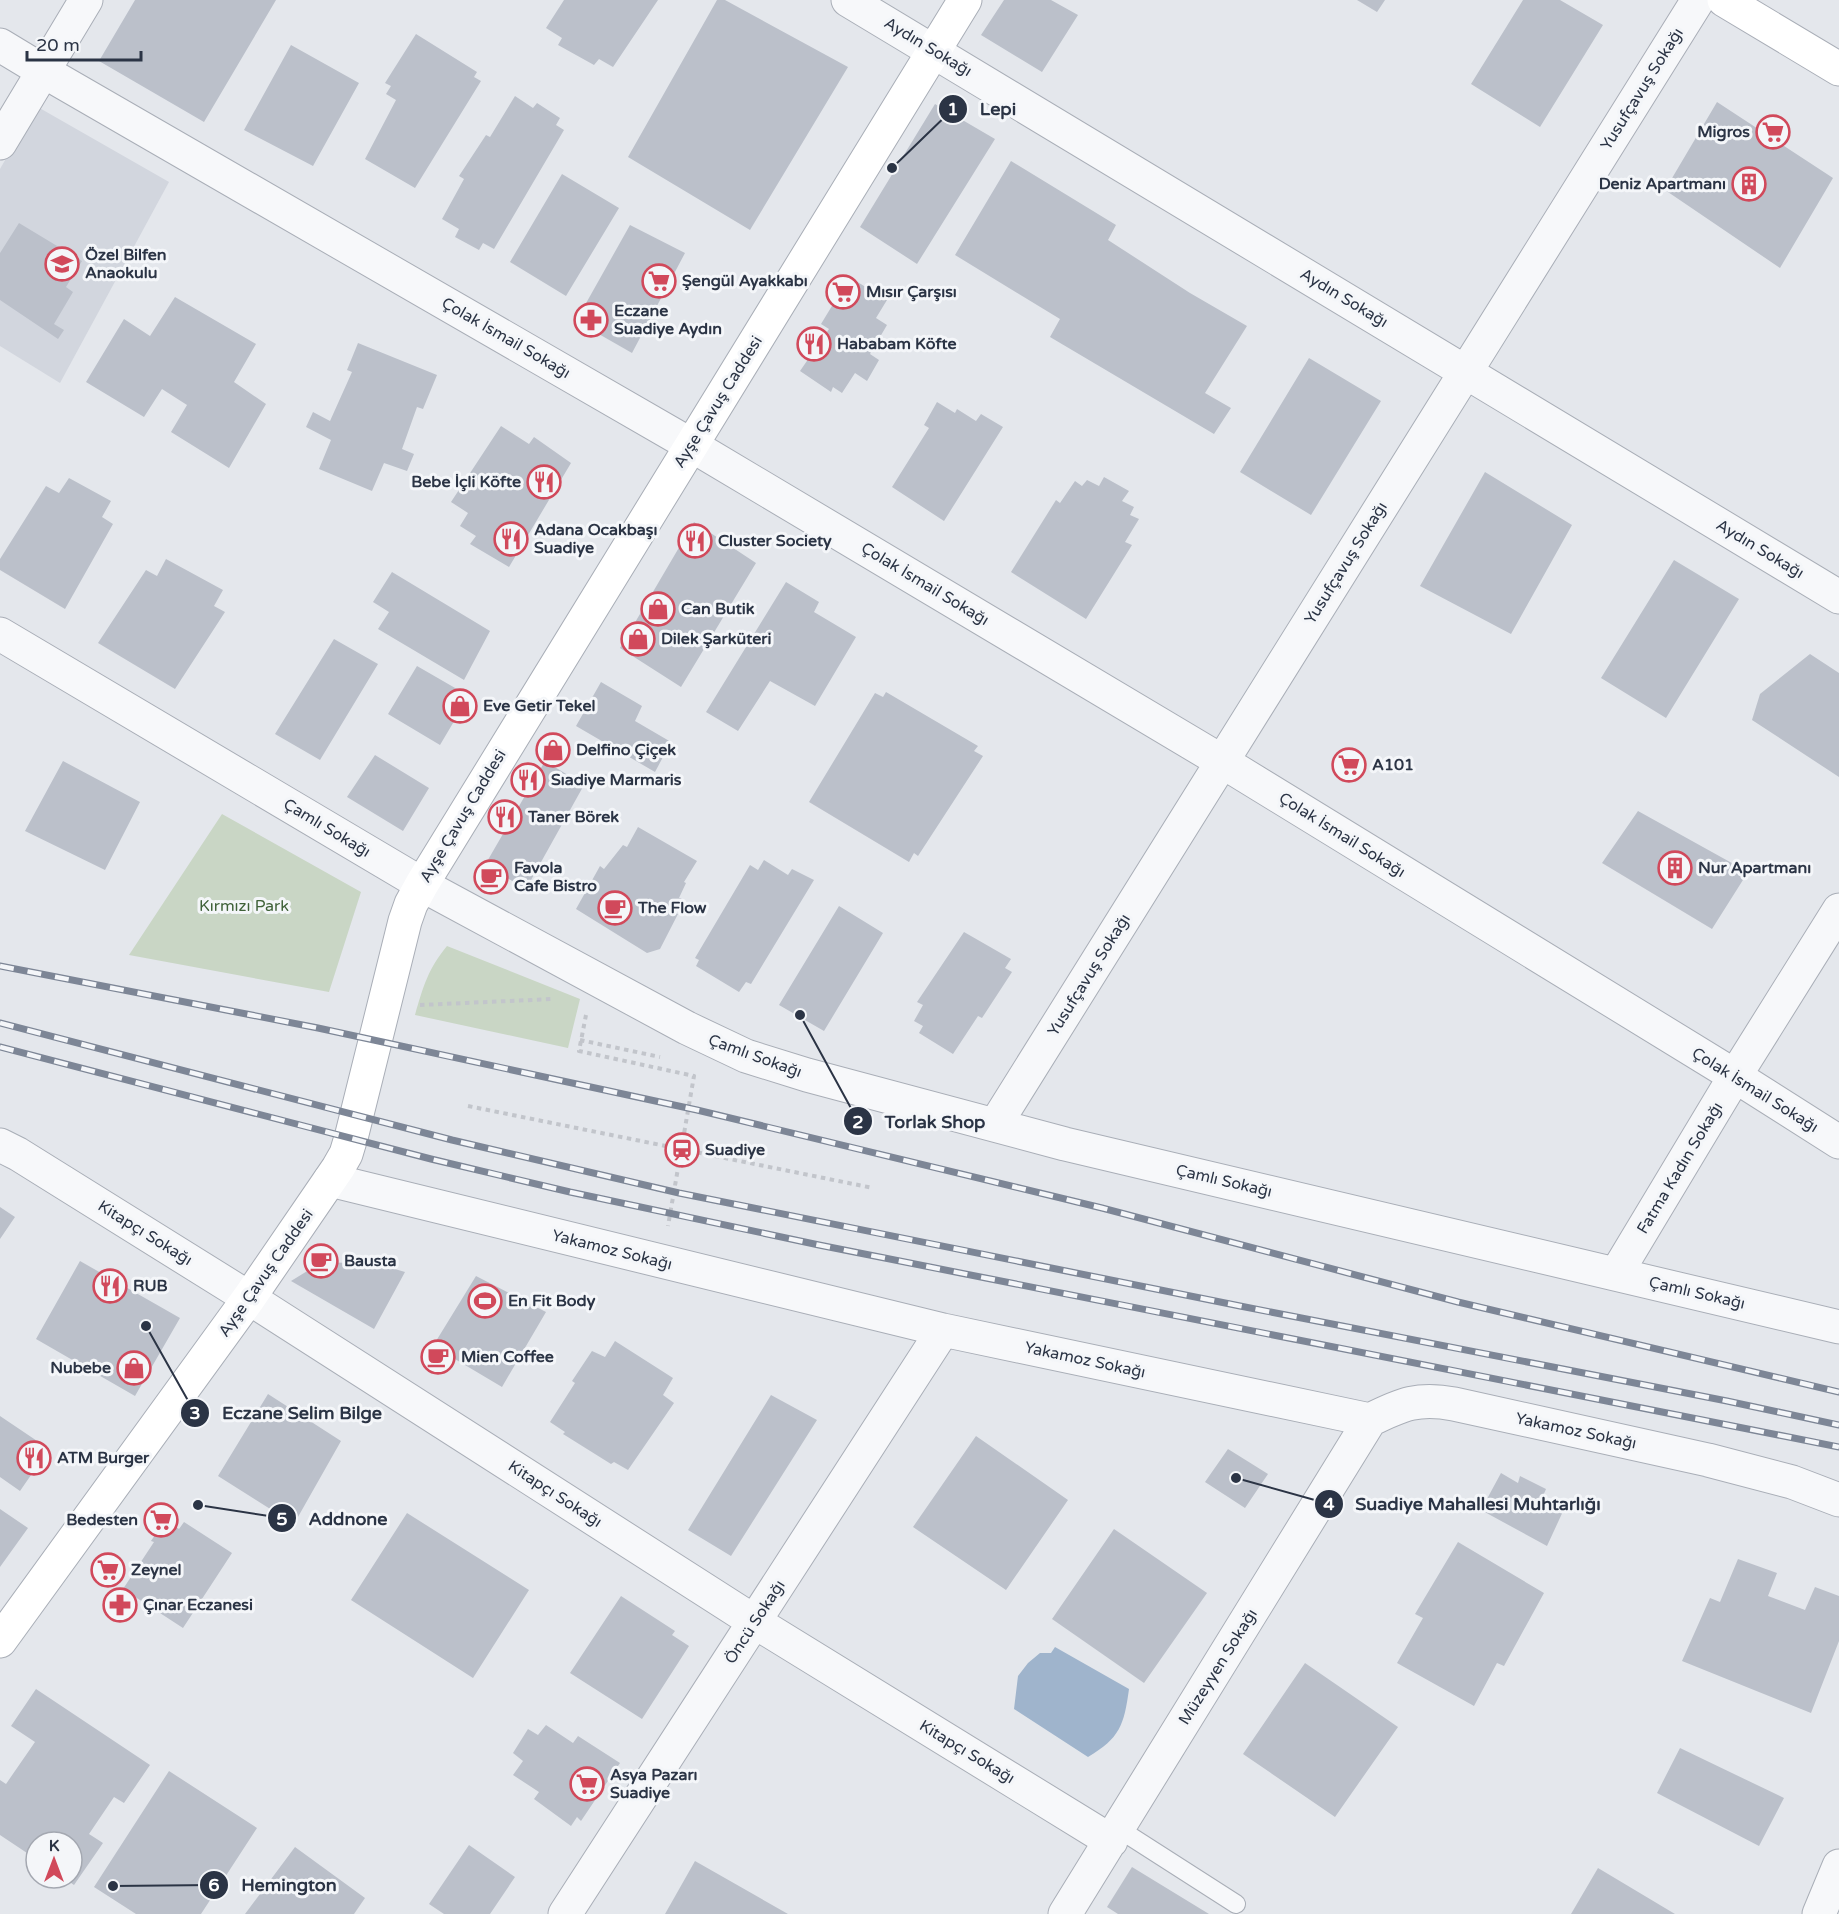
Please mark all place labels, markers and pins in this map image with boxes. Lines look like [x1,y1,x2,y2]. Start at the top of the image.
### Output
callout: Lepi [938,91,1029,127]
supermarket icon: Migros [1755,114,1791,150]
place label: Migros [1697,122,1750,142]
building icon: Deniz Apartmanı [1731,166,1767,202]
place label: Deniz Apartmanı [1599,174,1726,194]
place label: Özel Bilfen Anaokulu [85,245,167,283]
school or university icon: Özel Bilfen Anaokulu [44,246,80,282]
supermarket icon: Şengül Ayakkabı [641,263,677,299]
place label: Şengül Ayakkabı [682,271,808,291]
supermarket icon: Mısır Çarşısı [825,274,861,310]
place label: Mısır Çarşısı [866,282,957,302]
place label: Eczane Suadiye Aydın [614,301,722,339]
pharmacy icon: Eczane Suadiye Aydın [573,302,609,338]
restaurant icon: Hababam Köfte [796,326,832,362]
place label: Hababam Köfte [837,334,956,354]
restaurant icon: Bebe İçli Köfte [526,464,562,500]
place label: Bebe İçli Köfte [411,472,521,492]
place label: Adana Ocakbaşı Suadiye [534,520,657,558]
restaurant icon: Adana Ocakbaşı Suadiye [493,521,529,557]
restaurant icon: Cluster Society [677,523,713,559]
place label: Cluster Society [718,531,832,551]
shop icon: Can Butik [640,591,676,627]
place label: Can Butik [681,599,755,619]
shop icon: Dilek Şarküteri [620,621,656,657]
place label: Dilek Şarküteri [661,629,771,649]
shop icon: Eve Getir Tekel [442,688,478,724]
place label: Eve Getir Tekel [483,696,595,716]
shop icon: Delfino Çiçek [535,732,571,768]
place label: Delfino Çiçek [576,740,676,760]
supermarket icon: A101 [1331,747,1367,783]
place label: A101 [1372,755,1414,775]
restaurant icon: Sıadiye Marmaris [510,762,546,798]
place label: Sıadiye Marmaris [551,770,682,790]
restaurant icon: Taner Börek [487,799,523,835]
place label: Taner Börek [527,807,619,827]
building icon: Nur Apartmanı [1657,850,1693,886]
place label: Favola Cafe Bistro [514,858,597,896]
place label: Nur Apartmanı [1698,858,1811,878]
cafe icon: Favola Cafe Bistro [473,859,509,895]
cafe icon: The Flow [597,890,633,926]
place label: The Flow [637,898,707,918]
callout: Torlak Shop [843,1103,998,1139]
station icon: Suadiye [664,1132,700,1168]
place label: Suadiye [705,1140,765,1160]
cafe icon: Bausta [303,1243,339,1279]
place label: Bausta [344,1251,396,1271]
restaurant icon: RUB [92,1268,128,1304]
place label: RUB [133,1276,168,1296]
sports icon: En Fit Body [467,1283,503,1319]
place label: En Fit Body [508,1291,596,1311]
cafe icon: Mien Coffee [420,1339,456,1375]
place label: Mien Coffee [461,1347,554,1367]
shop icon: Nubebe [116,1350,152,1386]
place label: Nubebe [50,1358,111,1378]
callout: Eczane Selim Bilge [180,1395,394,1431]
restaurant icon: ATM Burger [16,1440,52,1476]
place label: ATM Burger [57,1448,150,1468]
callout: Suadiye Mahallesi Muhtarlığı [1314,1486,1613,1522]
callout: Addnone [267,1500,400,1536]
supermarket icon: Bedesten [143,1502,179,1538]
place label: Bedesten [66,1510,138,1530]
supermarket icon: Zeynel [90,1552,126,1588]
place label: Zeynel [131,1560,182,1580]
pharmacy icon: Çınar Eczanesi [102,1587,138,1623]
place label: Çınar Eczanesi [143,1595,253,1615]
place label: Asya Pazarı Suadiye [610,1765,698,1803]
supermarket icon: Asya Pazarı Suadiye [569,1766,605,1802]
callout: Hemington [199,1867,349,1903]

